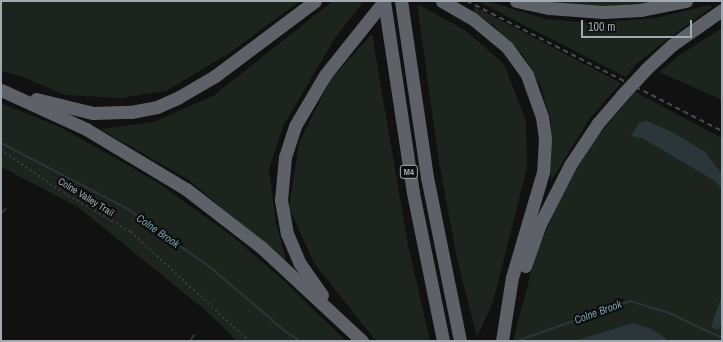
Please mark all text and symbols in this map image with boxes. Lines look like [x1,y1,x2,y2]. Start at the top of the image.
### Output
scale bar [583,12,694,38]
text: 100 m [588,19,615,35]
road number: M4 [399,165,419,179]
street label: Colne Valley Trail [56,175,116,219]
water label: Colne Brook [134,211,182,251]
water label: Colne Brook [572,297,624,327]

